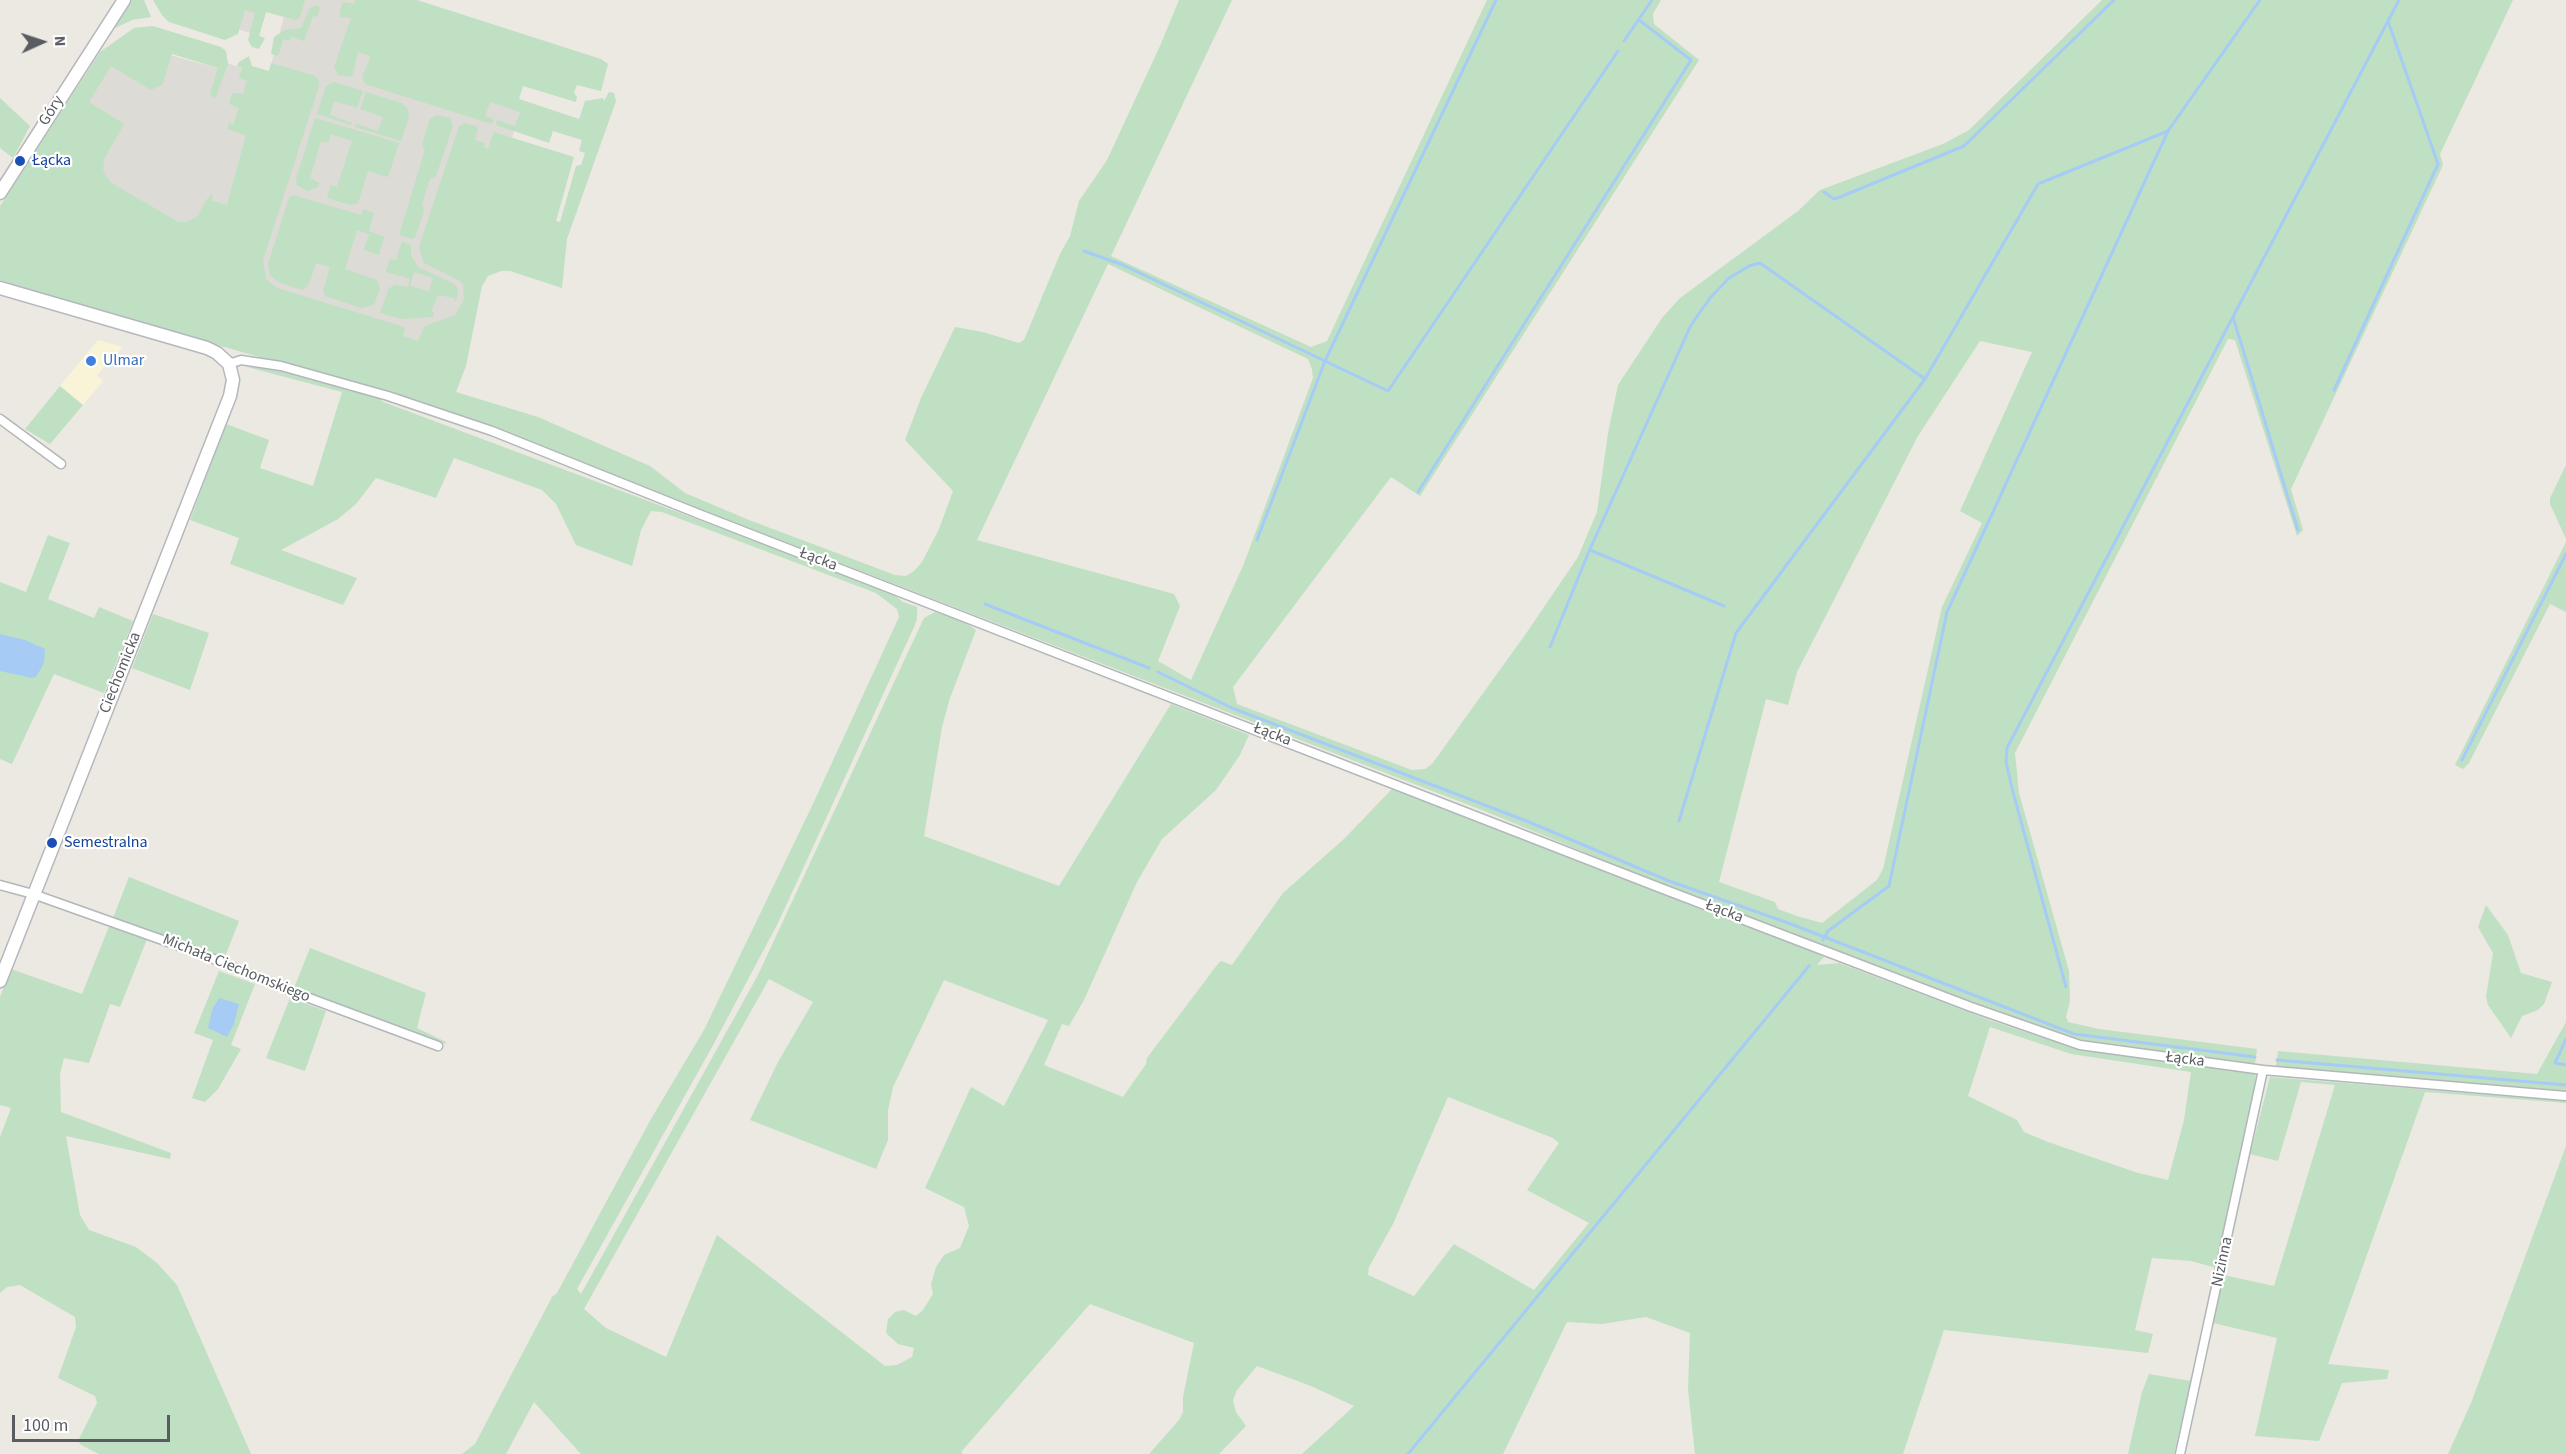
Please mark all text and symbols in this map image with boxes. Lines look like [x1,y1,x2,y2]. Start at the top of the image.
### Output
north arrow [12,12,72,72]
text: N [49,35,71,47]
street label: Góry [35,92,69,130]
place label: Łącka [32,151,71,171]
marker: Łącka [13,154,27,168]
place label: Ulmar [103,351,144,371]
marker: Ulmar [84,354,98,368]
street label: Łącka [796,544,840,576]
street label: Ciechomicka [96,630,146,716]
street label: Łącka [1250,719,1294,751]
place label: Semestralna [64,833,148,853]
marker: Semestralna [45,836,59,850]
street label: Łącka [1702,896,1746,928]
street label: Michała Ciechomskiego [159,931,313,1007]
street label: Łącka [2164,1048,2206,1072]
street label: Nizinna [2208,1235,2238,1289]
scale bar [15,1403,172,1441]
text: 100 m [23,1413,68,1438]

